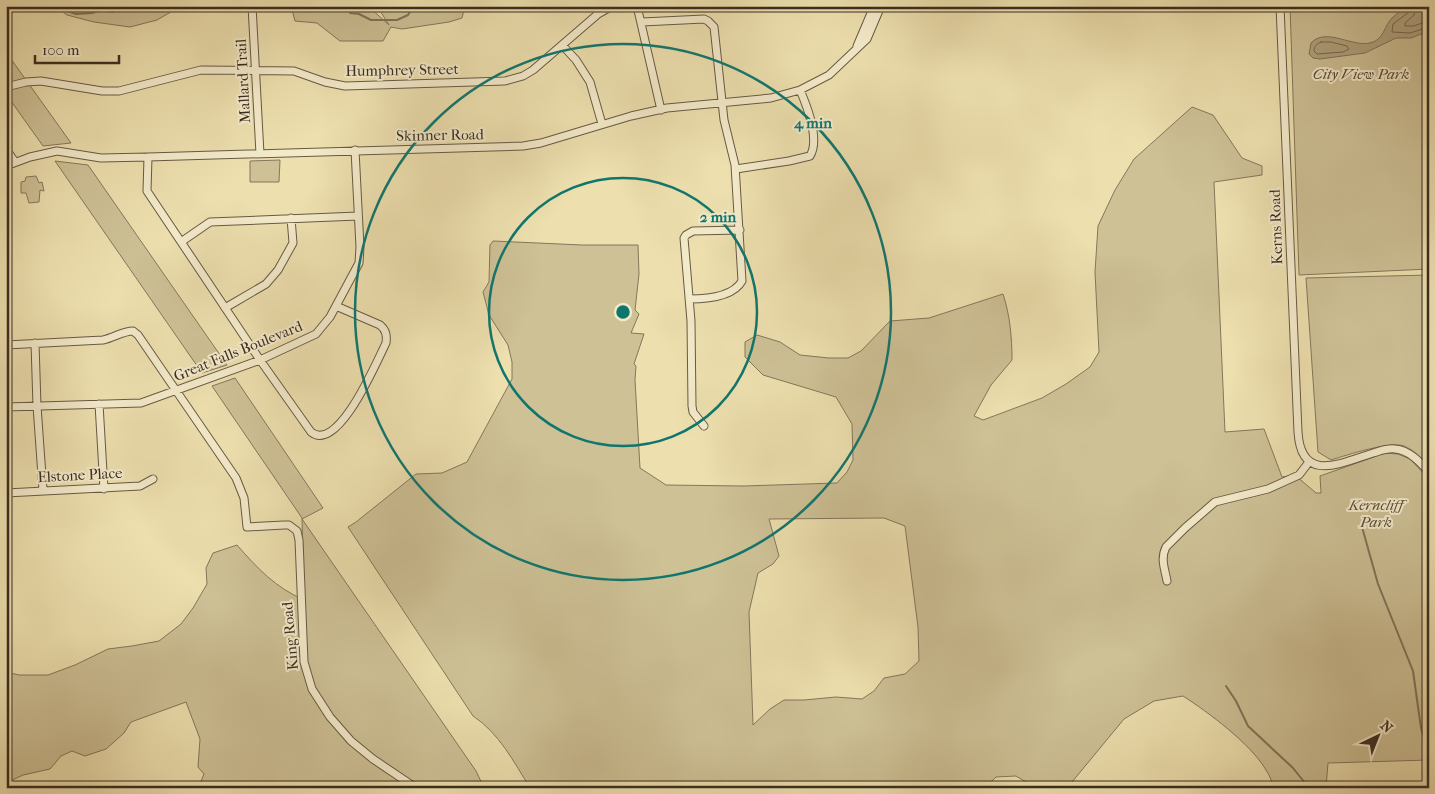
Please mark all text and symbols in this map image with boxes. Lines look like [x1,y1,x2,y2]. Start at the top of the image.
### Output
scale bar [35,32,119,64]
street label: Mallard Trail [232,38,254,124]
text: 100 m [42,41,80,59]
street label: Humphrey Street [345,60,459,80]
park label: City View Park [1313,65,1409,83]
text: 4 min [793,114,832,132]
street label: Skinner Road [396,125,485,145]
street label: Kerns Road [1266,188,1286,265]
text: 2 min [700,208,737,226]
centre of rings [614,303,632,321]
street label: Great Falls Boulevard [171,317,306,385]
street label: Elstone Place [37,464,124,486]
park label: Kerncliff Park [1348,496,1408,531]
street label: King Road [278,600,302,671]
north arrow [1352,712,1402,762]
text: N [1377,717,1396,737]

